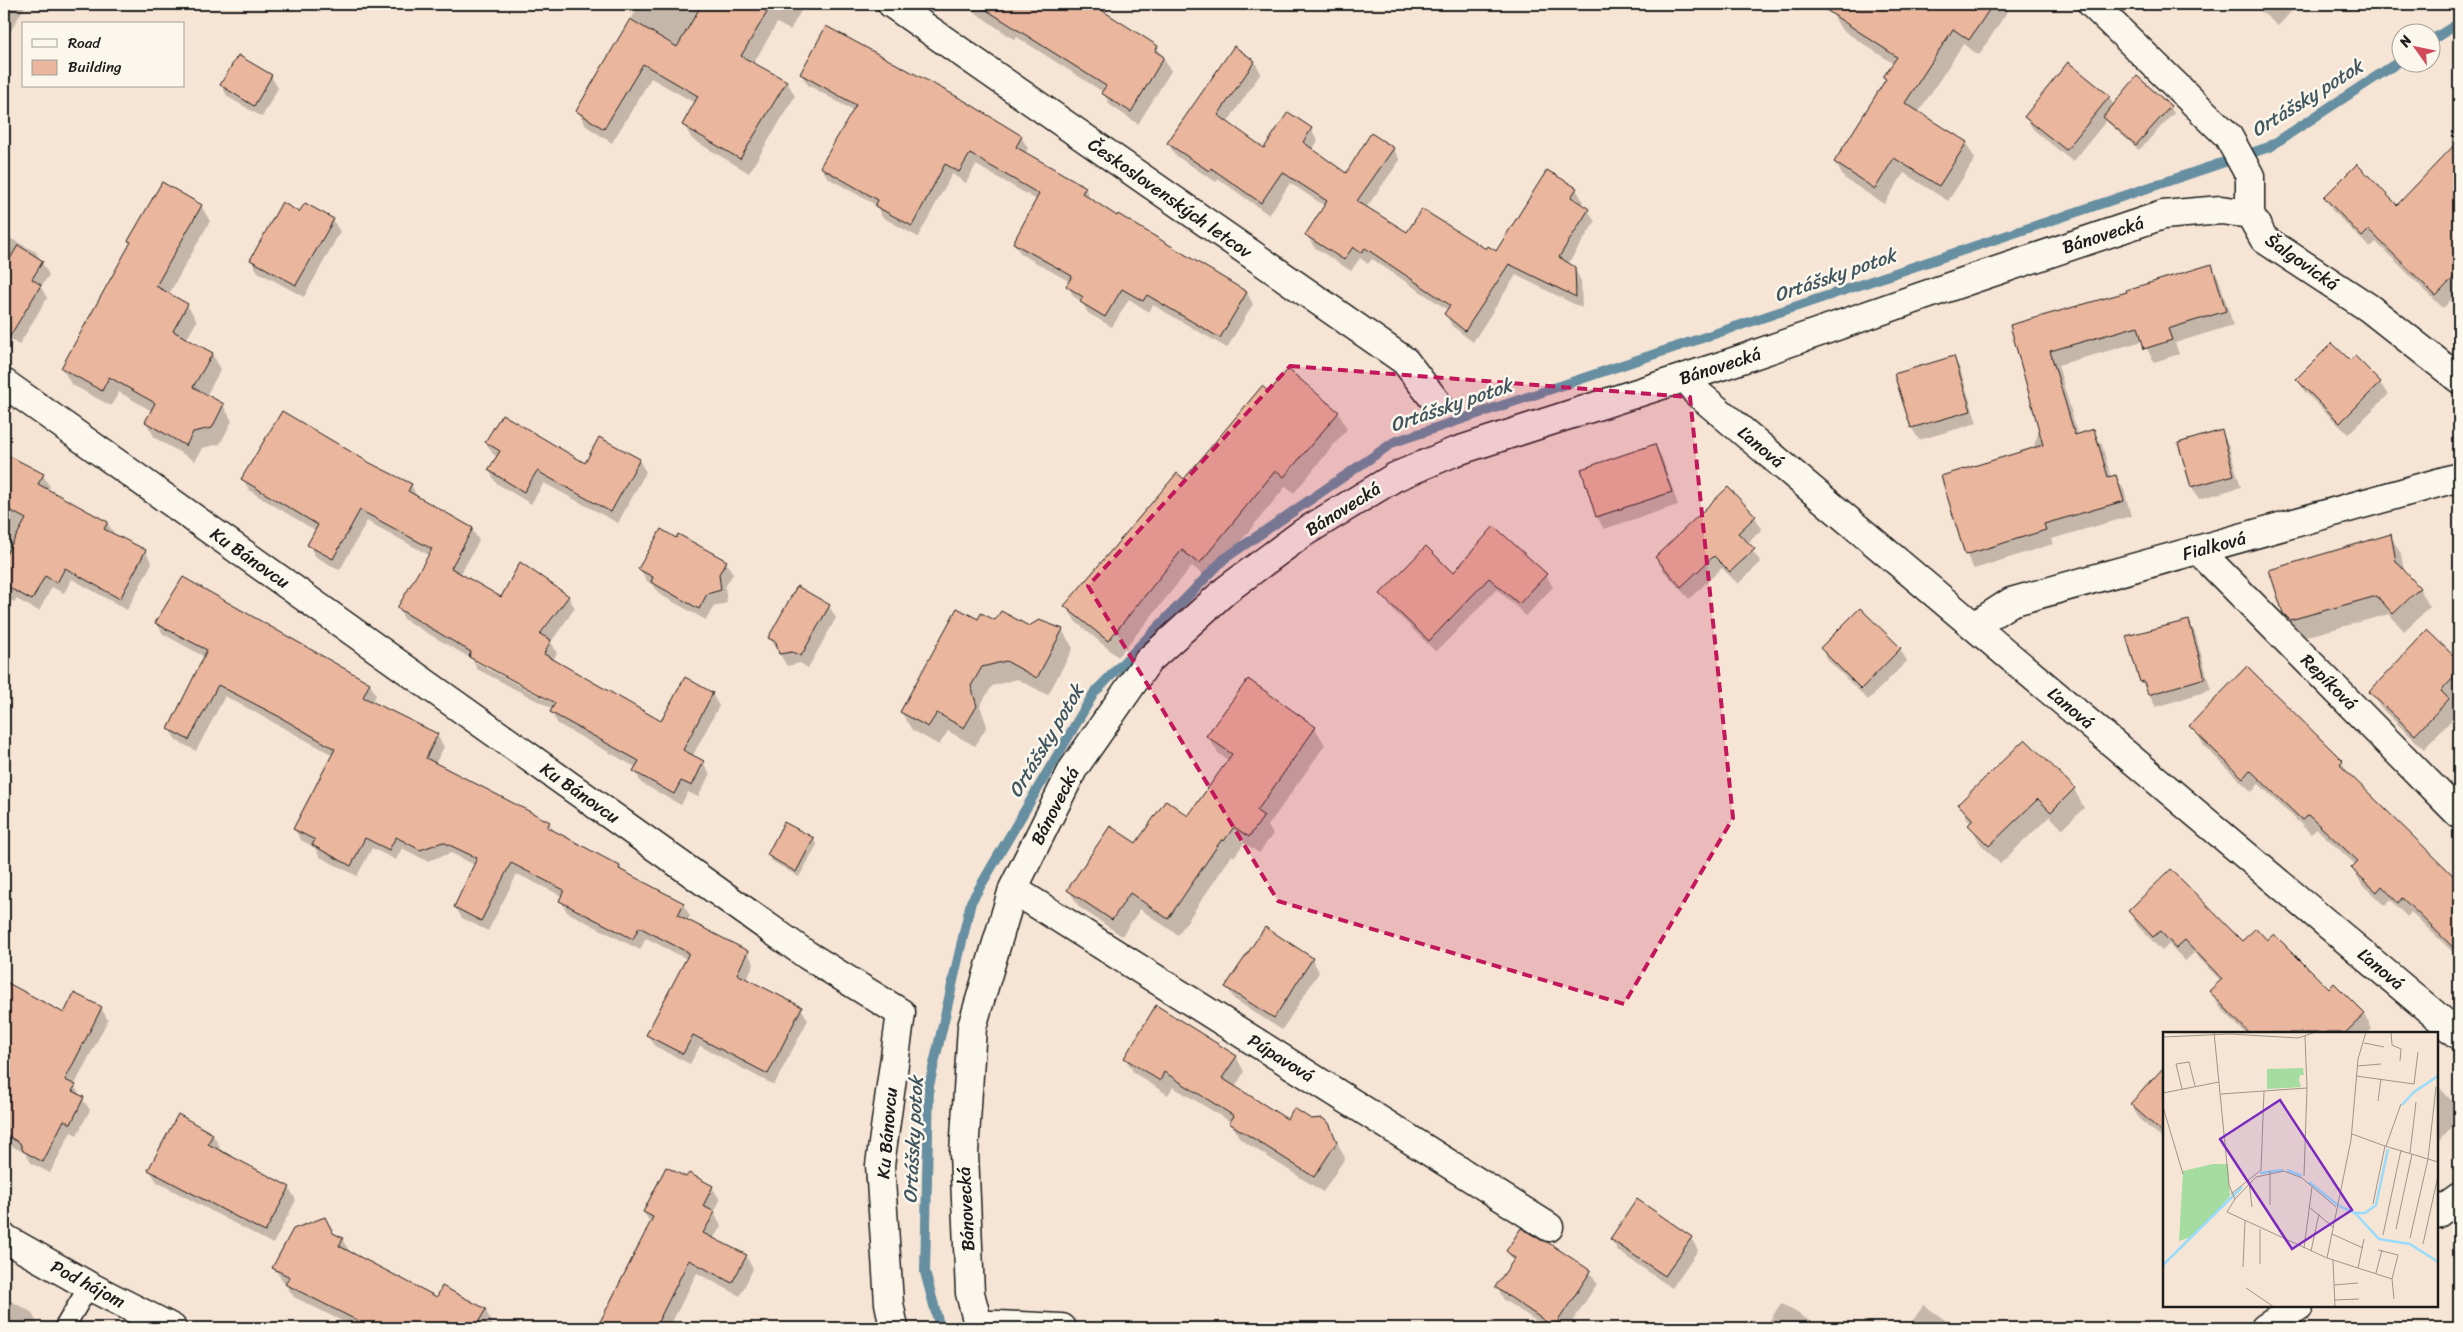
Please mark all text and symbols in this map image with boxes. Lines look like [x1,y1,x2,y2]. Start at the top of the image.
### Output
legend [22,22,185,88]
north arrow [2390,22,2440,72]
text: Road [68,30,101,56]
text: N [2392,30,2419,53]
water label: Ortášsky potok [2244,49,2372,146]
text: Building [68,54,122,80]
street label: Československých letcov [1081,129,1259,267]
street label: Bánovecká [2058,207,2148,263]
street label: Šalgovická [2258,225,2346,299]
water label: Ortášsky potok [1770,238,1903,311]
street label: Bánovecká [1675,338,1765,394]
water label: Ortášsky potok [1386,368,1519,441]
street label: Ľanová [1730,418,1792,476]
street label: Bánovecká [1299,473,1387,545]
street label: Ku Bánovcu [203,519,297,598]
street label: Fialková [2179,522,2249,570]
street label: Repíková [2293,646,2365,718]
water label: Ortášsky potok [999,676,1094,804]
street label: Ľanová [2040,679,2102,737]
street label: Ku Bánovcu [533,754,627,833]
street label: Bánovecká [1022,761,1088,851]
street label: Ľanová [2350,940,2412,998]
street label: Púpavová [1241,1025,1321,1091]
inset map [2163,1032,2438,1307]
water label: Ortášsky potok [893,1073,933,1204]
street label: Ku Bánovcu [867,1086,907,1180]
street label: Bánovecká [948,1166,984,1252]
street label: Pod hájom [45,1251,131,1317]

